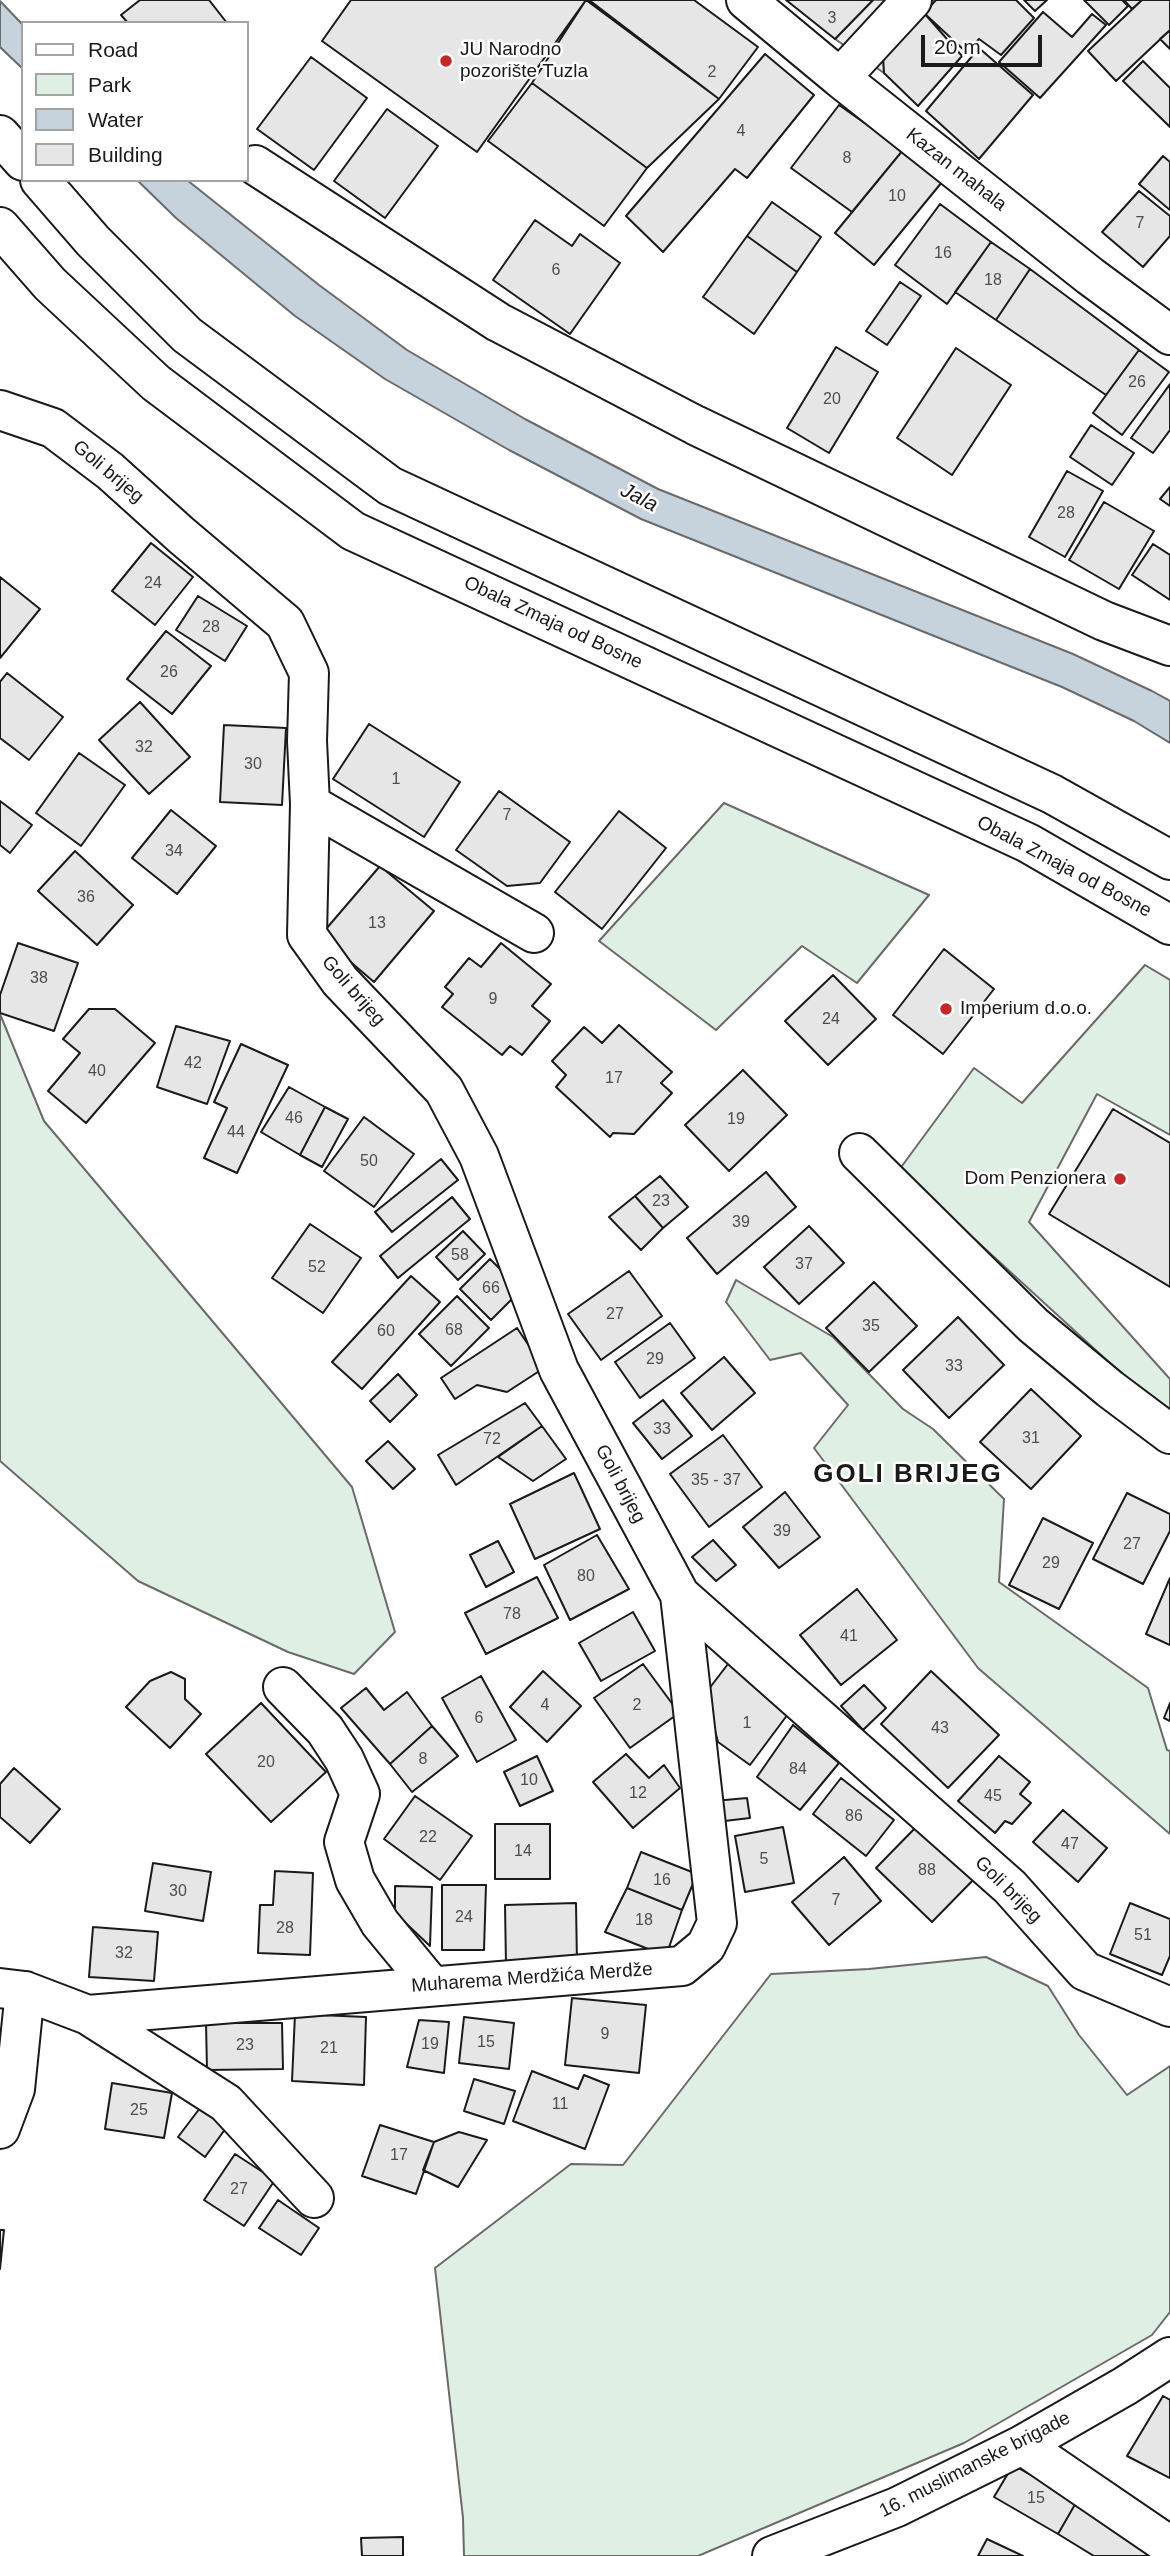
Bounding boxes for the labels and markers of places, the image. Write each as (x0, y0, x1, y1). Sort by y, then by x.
place label: JU Narodno pozorište Tuzla (460, 39, 588, 83)
marker: JU Narodno pozorište Tuzla (438, 53, 454, 69)
place label: Imperium d.o.o. (960, 998, 1092, 1020)
marker: Imperium d.o.o. (938, 1001, 954, 1017)
place label: Dom Penzionera (964, 1168, 1106, 1190)
marker: Dom Penzionera (1112, 1171, 1128, 1187)

